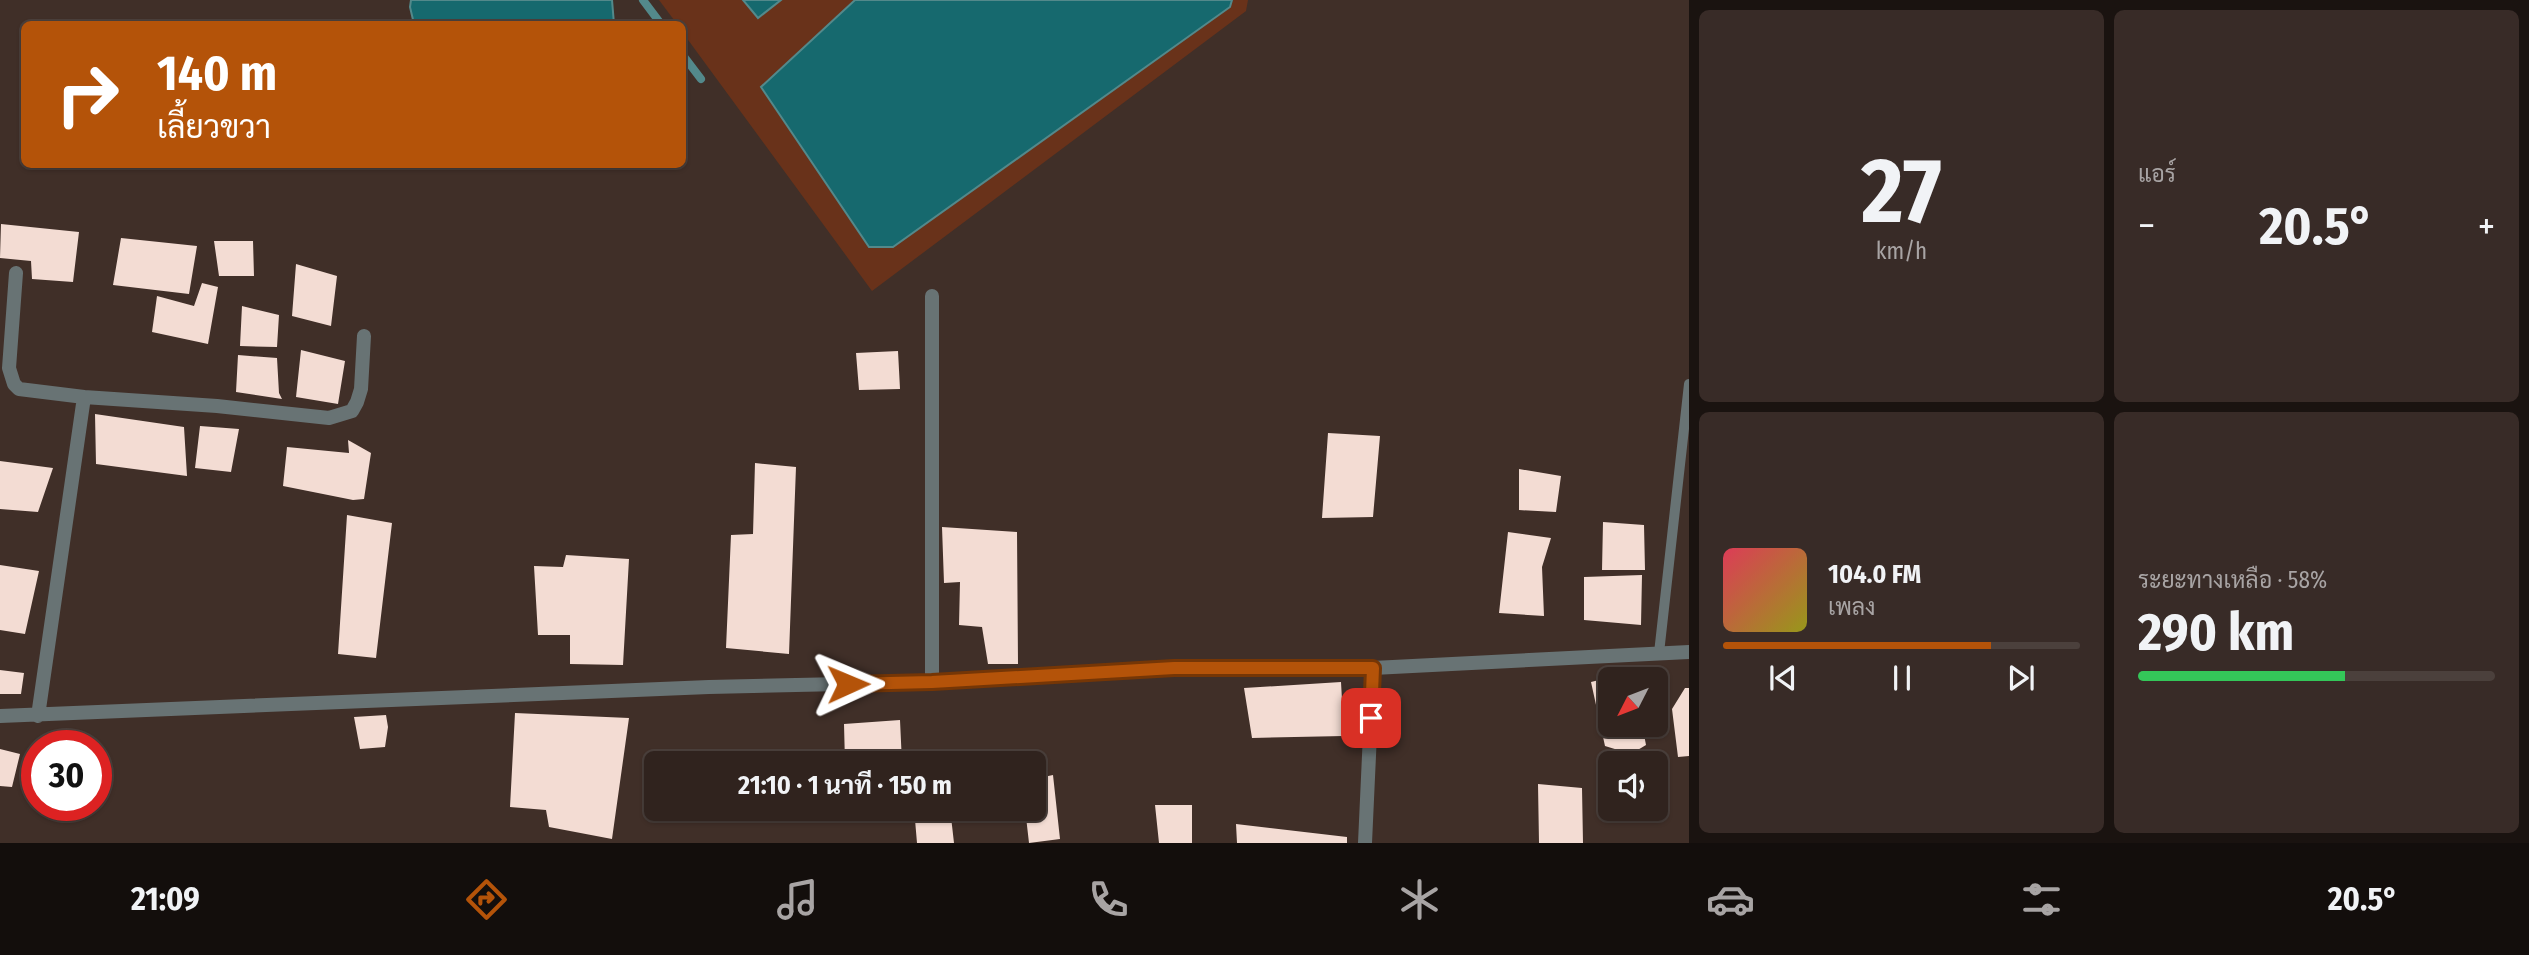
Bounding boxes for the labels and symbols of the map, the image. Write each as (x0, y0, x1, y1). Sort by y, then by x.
position arrow (811, 647, 885, 721)
north arrow (1598, 667, 1668, 737)
pin (1341, 688, 1401, 748)
speed limit sign: 30 (21, 730, 112, 821)

